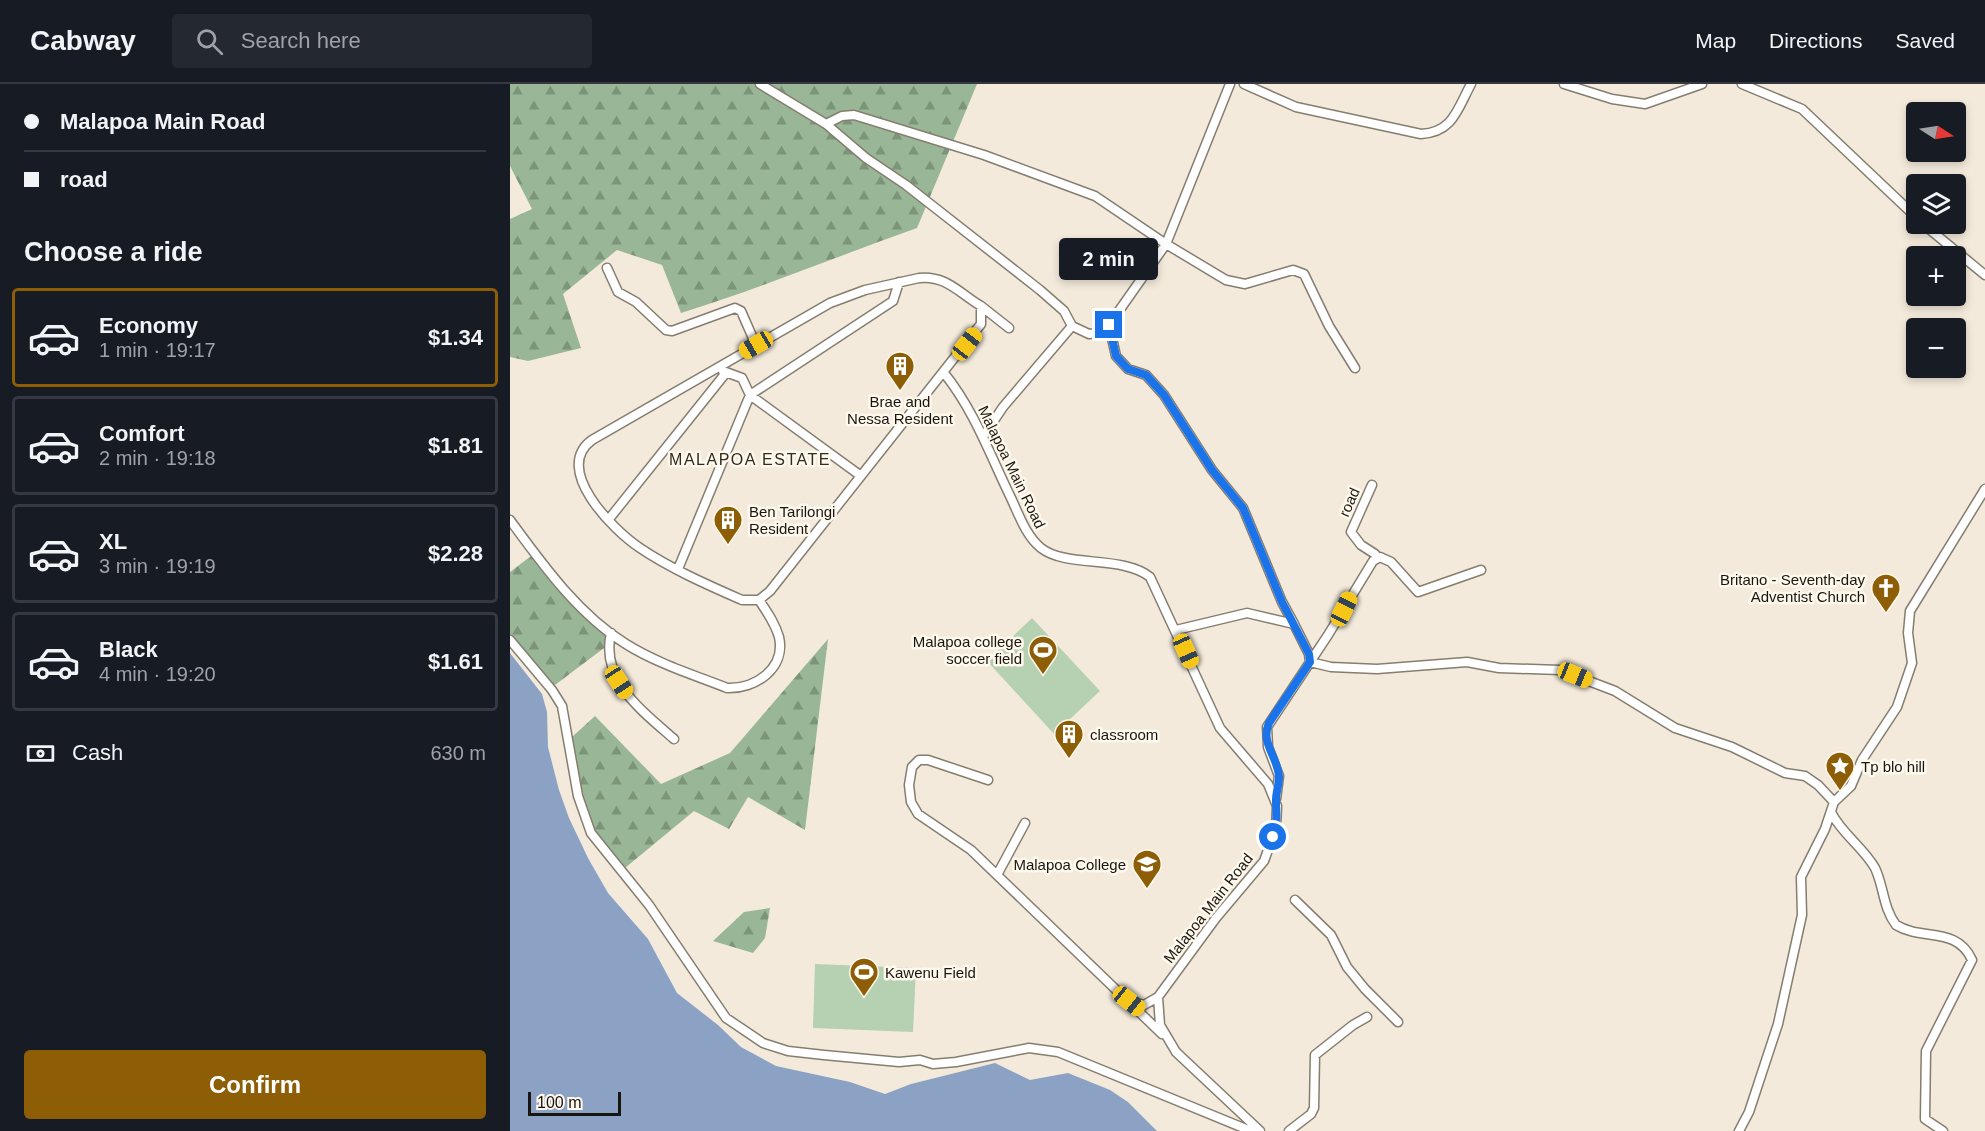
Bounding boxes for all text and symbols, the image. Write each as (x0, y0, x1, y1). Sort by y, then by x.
search box (172, 14, 592, 68)
text: Cabway (30, 25, 136, 56)
icon: search (193, 25, 226, 58)
text: Search here (241, 28, 361, 53)
text: Map (1695, 29, 1736, 52)
text: Directions (1769, 29, 1862, 52)
text: Saved (1895, 29, 1955, 52)
north arrow (1906, 102, 1966, 162)
map controls (1906, 102, 1966, 378)
text: Malapoa Main Road (60, 109, 265, 134)
text: road (60, 167, 108, 192)
button: layers (1906, 174, 1966, 234)
text: Choose a ride (24, 237, 203, 267)
callout: 2 min (1060, 238, 1158, 280)
button: + (1906, 246, 1966, 306)
text: 2 min (1082, 248, 1135, 270)
icon: car (27, 311, 81, 365)
route end (1095, 311, 1122, 338)
text: Economy (99, 313, 198, 338)
button: − (1906, 318, 1966, 378)
car (949, 324, 985, 364)
text: $1.34 (428, 325, 483, 350)
car (736, 328, 776, 362)
text: 1 min · 19:17 (99, 339, 216, 361)
building icon: Brae and Nessa Resident (884, 350, 916, 392)
place label: Brae and Nessa Resident (847, 393, 954, 427)
street label: Malapoa Main Road (975, 403, 1049, 531)
icon: car (27, 419, 81, 473)
text: Comfort (99, 421, 185, 446)
text: $1.81 (428, 433, 483, 458)
text: 2 min · 19:18 (99, 447, 216, 469)
district label: MALAPOA ESTATE (669, 451, 831, 468)
street label: road (1335, 485, 1363, 519)
place label: Ben Tarilongi Resident (749, 503, 835, 537)
building icon: Ben Tarilongi Resident (712, 504, 744, 546)
icon: car (27, 527, 81, 581)
text: XL (99, 529, 127, 554)
text: $2.28 (428, 541, 483, 566)
text: 3 min · 19:19 (99, 555, 216, 577)
place label: Britano - Seventh-day Adventist Church (1720, 571, 1866, 605)
church icon: Britano - Seventh-day Adventist Church (1870, 572, 1902, 614)
car (1328, 589, 1360, 629)
car (1170, 631, 1202, 671)
place label: Malapoa college soccer field (913, 633, 1022, 667)
sports icon: Malapoa college soccer field (1027, 634, 1059, 676)
icon: car (27, 635, 81, 689)
text: Black (99, 637, 158, 662)
text: $1.61 (428, 649, 483, 674)
car (1555, 660, 1595, 690)
car (602, 662, 636, 702)
text: 4 min · 19:20 (99, 663, 216, 685)
building icon: classroom (1053, 718, 1085, 760)
place label: classroom (1090, 726, 1158, 743)
icon: cash (24, 737, 57, 770)
text: Cash (72, 740, 123, 765)
text: 630 m (430, 742, 486, 764)
place icon: Tp blo hill (1824, 750, 1856, 792)
place label: Tp blo hill (1861, 758, 1925, 775)
route start (1259, 823, 1286, 850)
school or university icon: Malapoa College (1131, 848, 1163, 890)
street label: Malapoa Main Road (1160, 850, 1256, 966)
place label: Malapoa College (1013, 856, 1126, 873)
sports icon: Kawenu Field (848, 956, 880, 998)
place label: Kawenu Field (885, 964, 976, 981)
car (1109, 983, 1149, 1019)
button: Confirm (24, 1050, 486, 1119)
scale bar (528, 1089, 621, 1116)
text: 100 m (537, 1094, 581, 1111)

